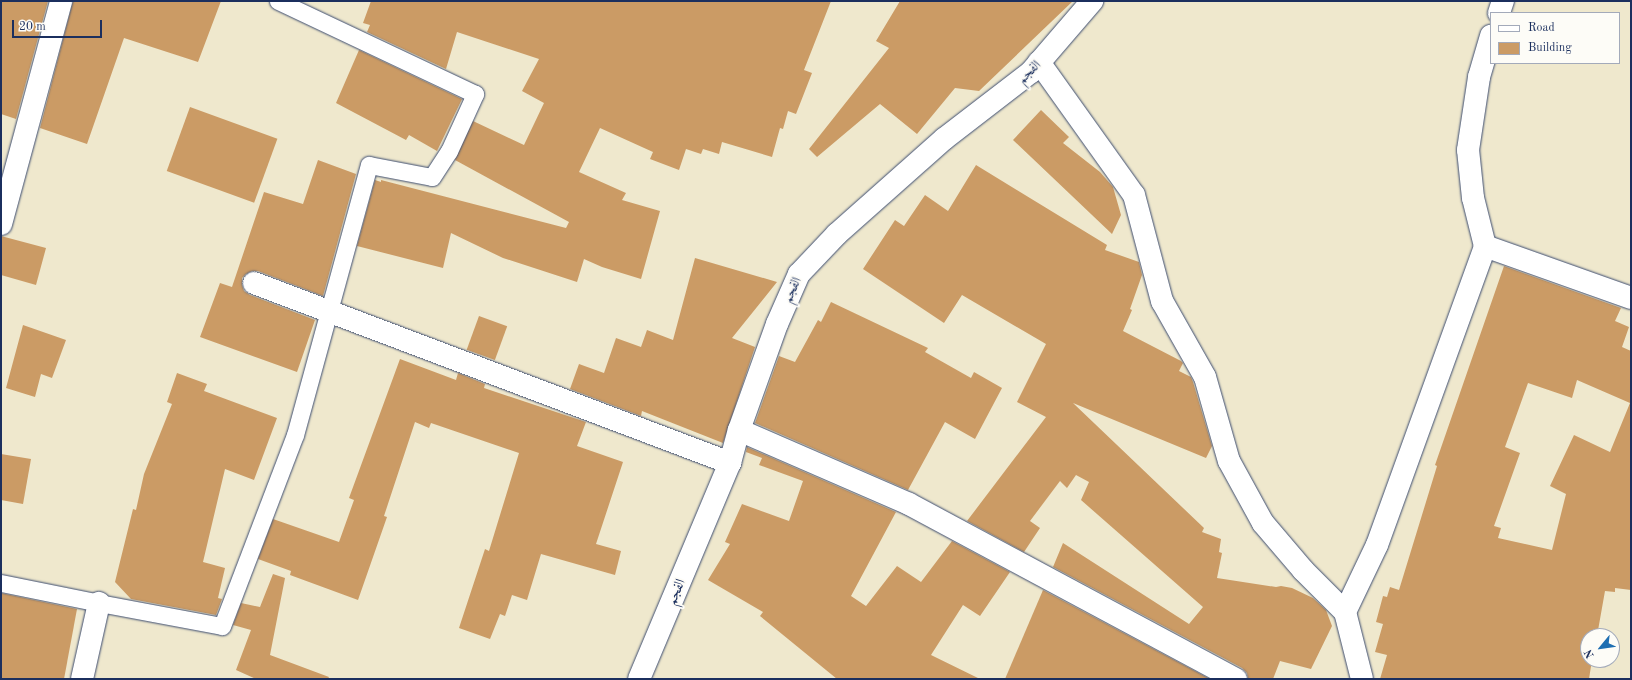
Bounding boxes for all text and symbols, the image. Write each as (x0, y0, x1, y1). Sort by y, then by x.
scale bar (14, 12, 104, 38)
legend (1490, 12, 1620, 64)
text: 20 m (19, 21, 46, 33)
text: Road (1528, 22, 1555, 34)
text: Building (1528, 42, 1572, 54)
street label: الفجم (1014, 57, 1044, 87)
street label: الفجم (779, 274, 805, 306)
street label: الفجم (663, 576, 689, 608)
north arrow (1580, 628, 1620, 668)
text: N (1583, 647, 1597, 660)

